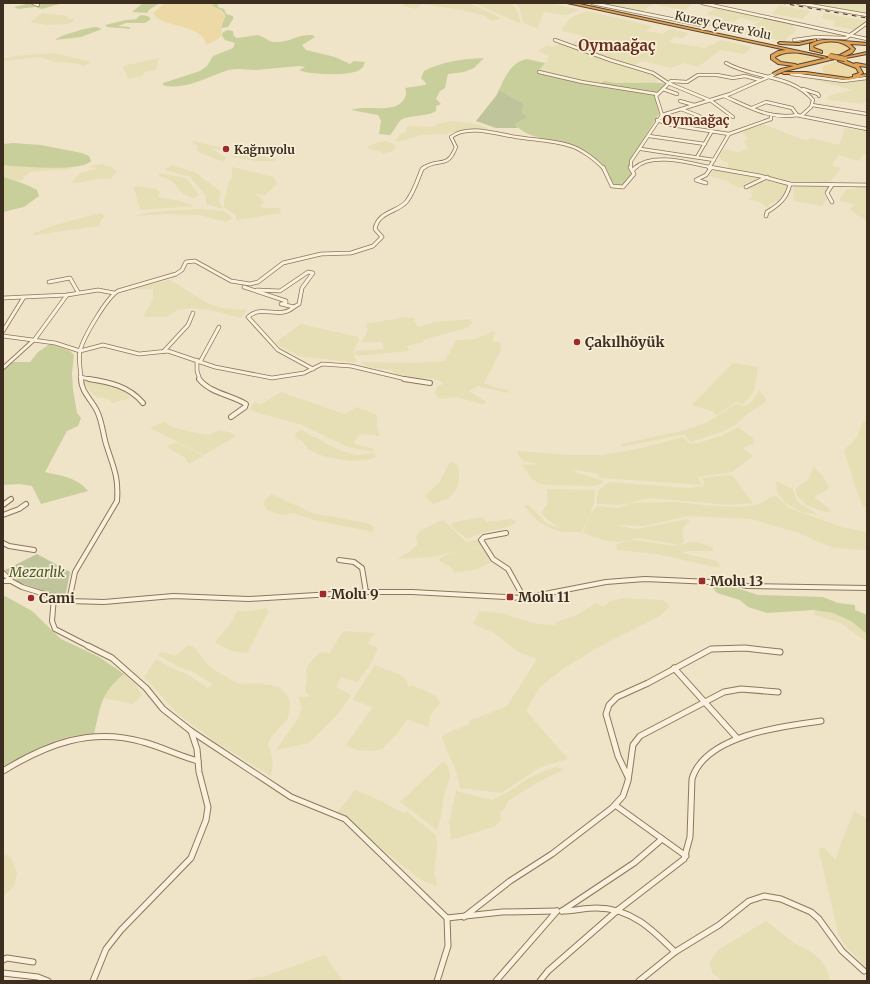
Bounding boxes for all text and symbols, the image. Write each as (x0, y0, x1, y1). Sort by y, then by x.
street label: Kuzey Çevre Yolu (673, 7, 773, 43)
district label: Oymaağaç (578, 36, 656, 55)
district label: Oymaağaç (662, 112, 730, 129)
place label: Kağnıyolu (234, 142, 295, 157)
marker: Kağnıyolu (221, 144, 231, 154)
place label: Çakılhöyük (585, 333, 665, 351)
marker: Çakılhöyük (572, 337, 582, 347)
park label: Mezarlık (8, 563, 65, 581)
place label: Molu 13 (710, 572, 763, 590)
marker: Molu 13 (697, 576, 707, 586)
place label: Molu 9 (331, 585, 379, 603)
place label: Molu 11 (518, 588, 570, 606)
place label: Cami (39, 589, 75, 607)
marker: Molu 9 (318, 589, 328, 599)
marker: Molu 11 (505, 592, 515, 602)
marker: Cami (26, 593, 36, 603)

